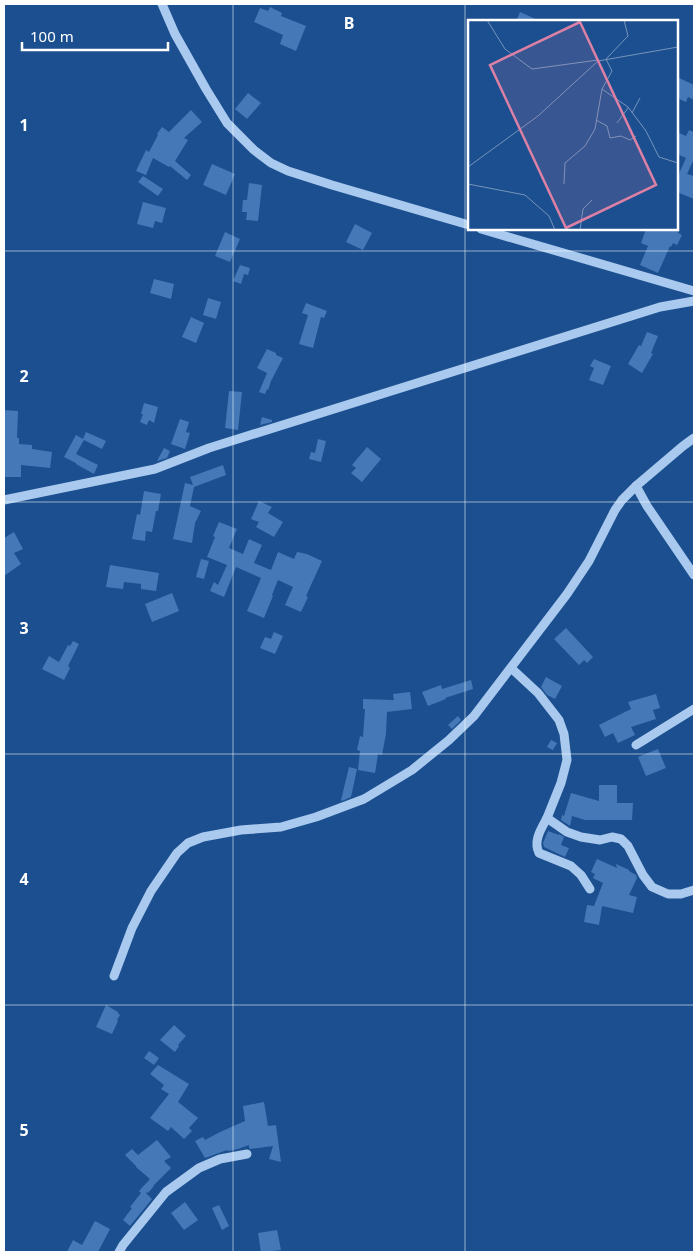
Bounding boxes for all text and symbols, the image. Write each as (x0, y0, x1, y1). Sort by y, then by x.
text: B (344, 12, 354, 34)
scale bar (22, 20, 169, 52)
inset map (468, 20, 678, 230)
text: 100 m (30, 26, 74, 46)
text: 1 (19, 114, 29, 136)
text: 2 (19, 365, 29, 387)
text: 3 (19, 617, 29, 639)
text: 4 (19, 868, 29, 890)
text: 5 (19, 1119, 29, 1141)

